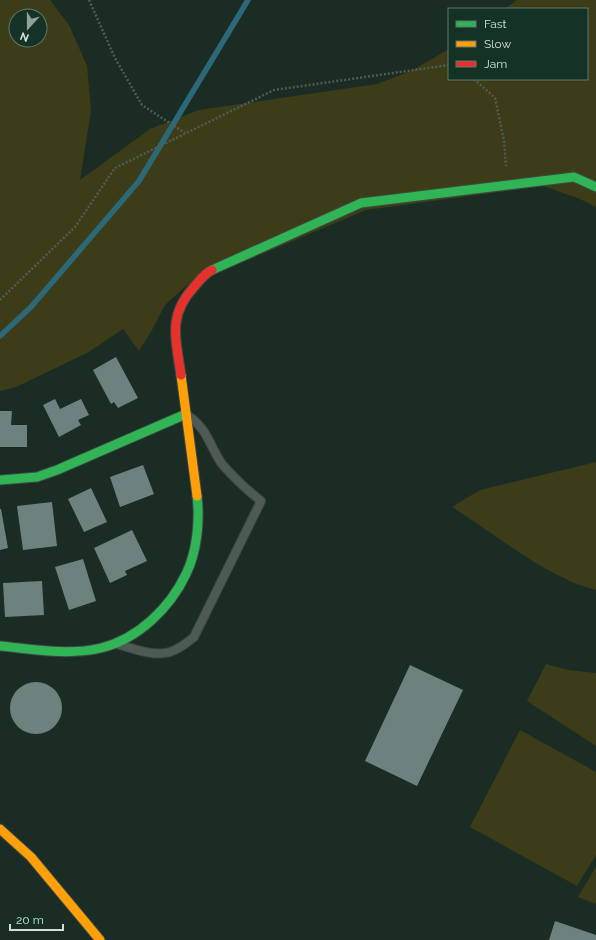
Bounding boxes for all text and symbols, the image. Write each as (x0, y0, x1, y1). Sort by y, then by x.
north arrow (8, 8, 48, 48)
legend (448, 8, 588, 80)
text: Fast (484, 17, 507, 31)
text: N (18, 29, 31, 44)
text: Slow (484, 37, 511, 51)
text: Jam (484, 57, 507, 71)
scale bar (10, 906, 63, 932)
text: 20 m (16, 913, 44, 927)

